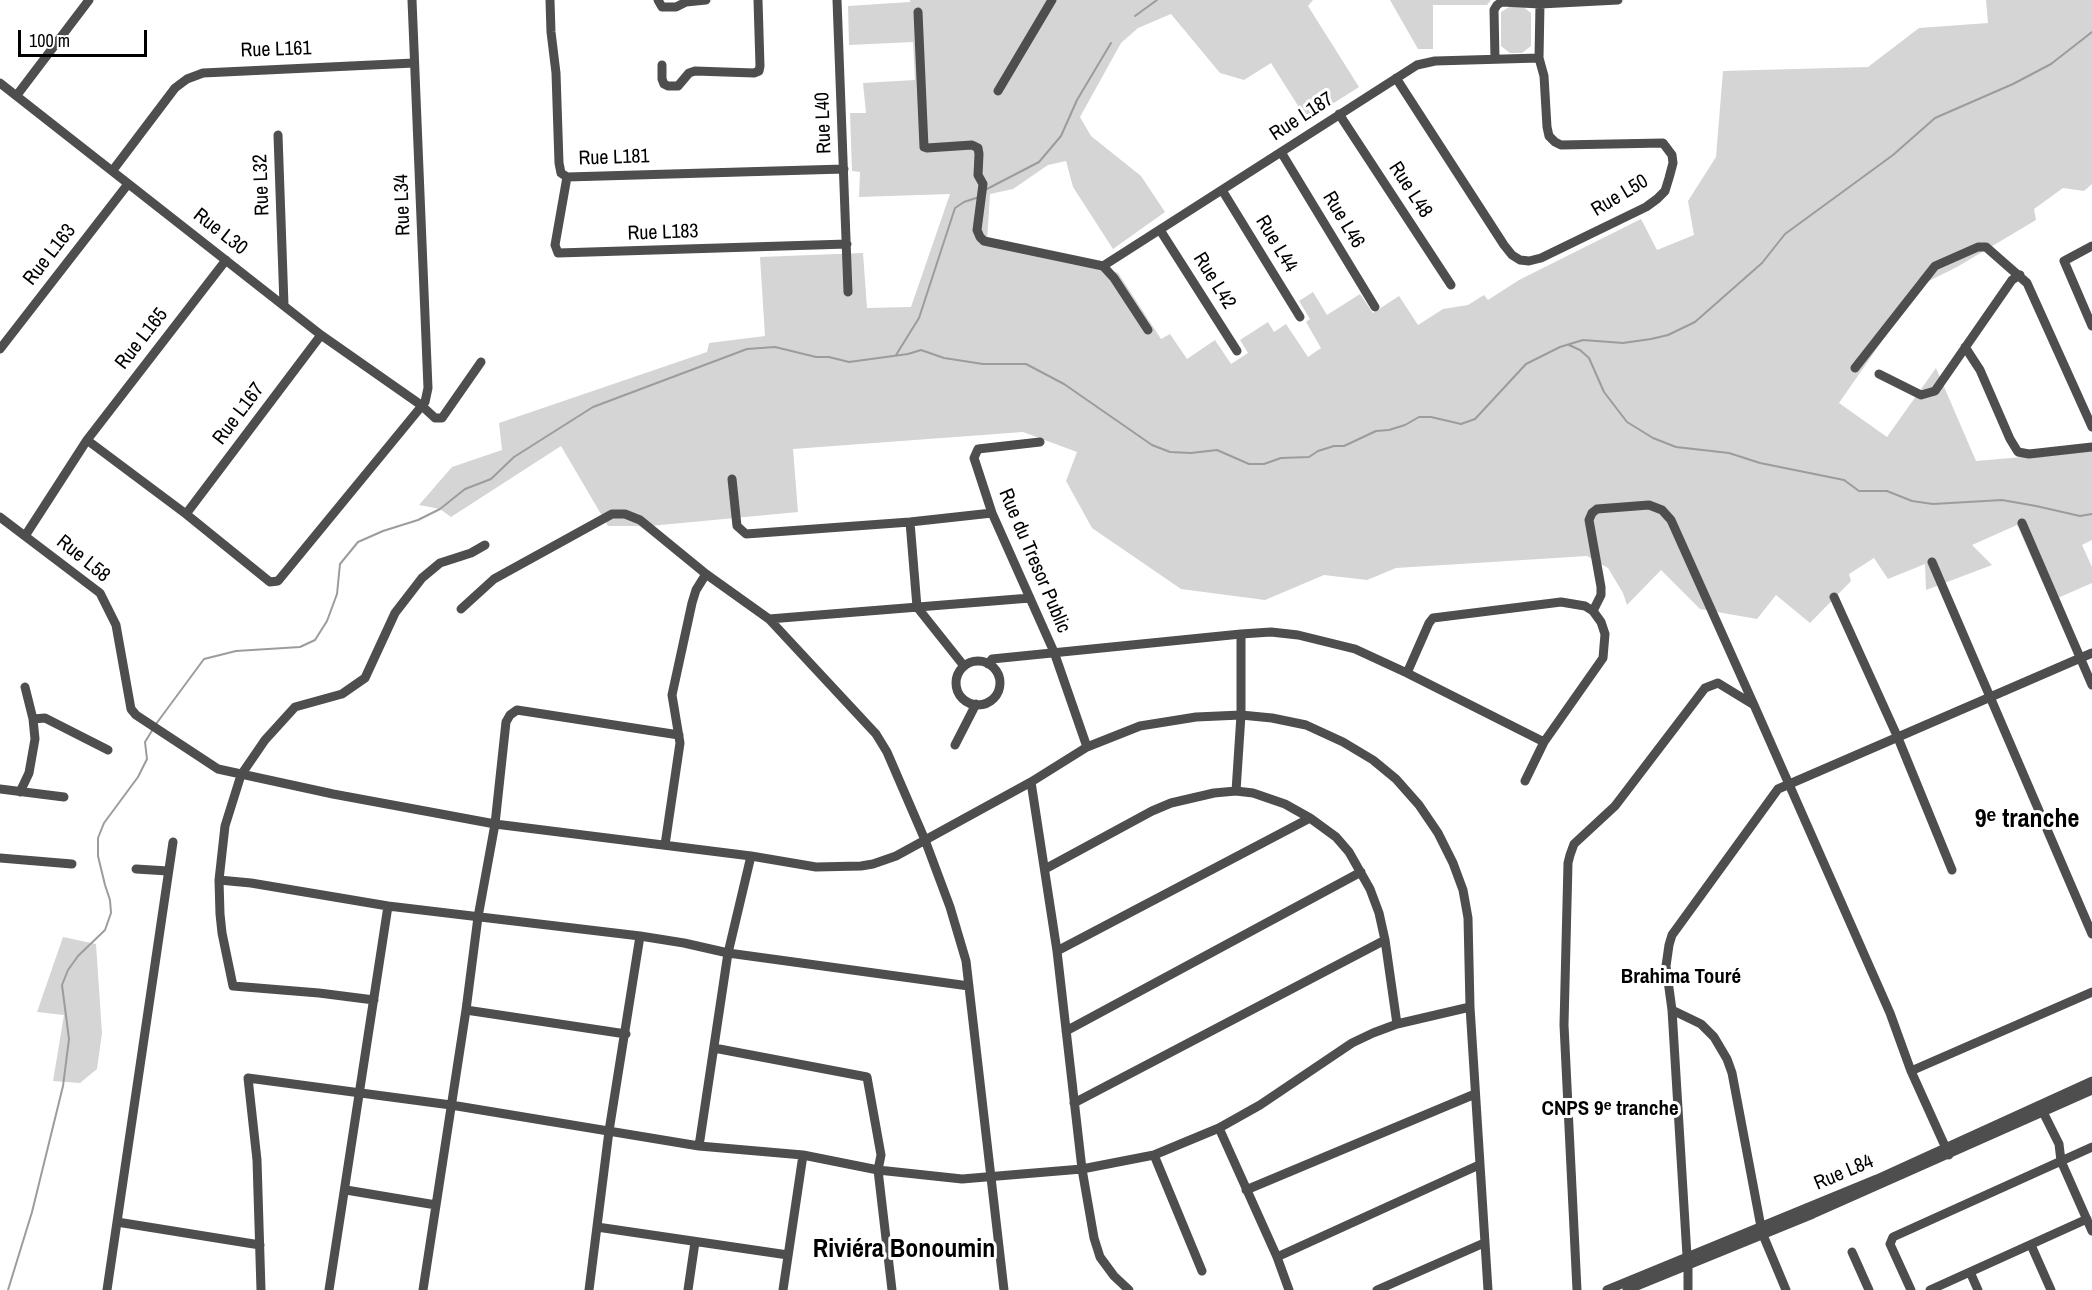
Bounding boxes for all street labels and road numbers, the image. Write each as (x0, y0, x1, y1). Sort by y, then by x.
street label: Rue L161 (240, 37, 312, 63)
street label: Rue L187 (1266, 88, 1338, 146)
street label: Rue L40 (811, 92, 837, 154)
street label: Rue L181 (578, 145, 650, 171)
street label: Rue L32 (249, 154, 275, 216)
street label: Rue L48 (1383, 157, 1437, 223)
street label: Rue L50 (1587, 170, 1653, 222)
street label: Rue L34 (390, 174, 416, 236)
street label: Rue L46 (1317, 187, 1369, 253)
street label: Rue L30 (188, 203, 252, 261)
street label: Rue L44 (1250, 211, 1302, 277)
street label: Rue L163 (19, 220, 81, 290)
street label: Rue L183 (627, 220, 699, 246)
street label: Rue L42 (1187, 248, 1241, 314)
street label: Rue L165 (111, 304, 173, 374)
street label: Rue L167 (208, 378, 270, 450)
street label: Rue du Tresor Public (993, 485, 1075, 637)
street label: Rue L58 (51, 530, 115, 588)
street label: Rue L84 (1811, 1150, 1877, 1196)

